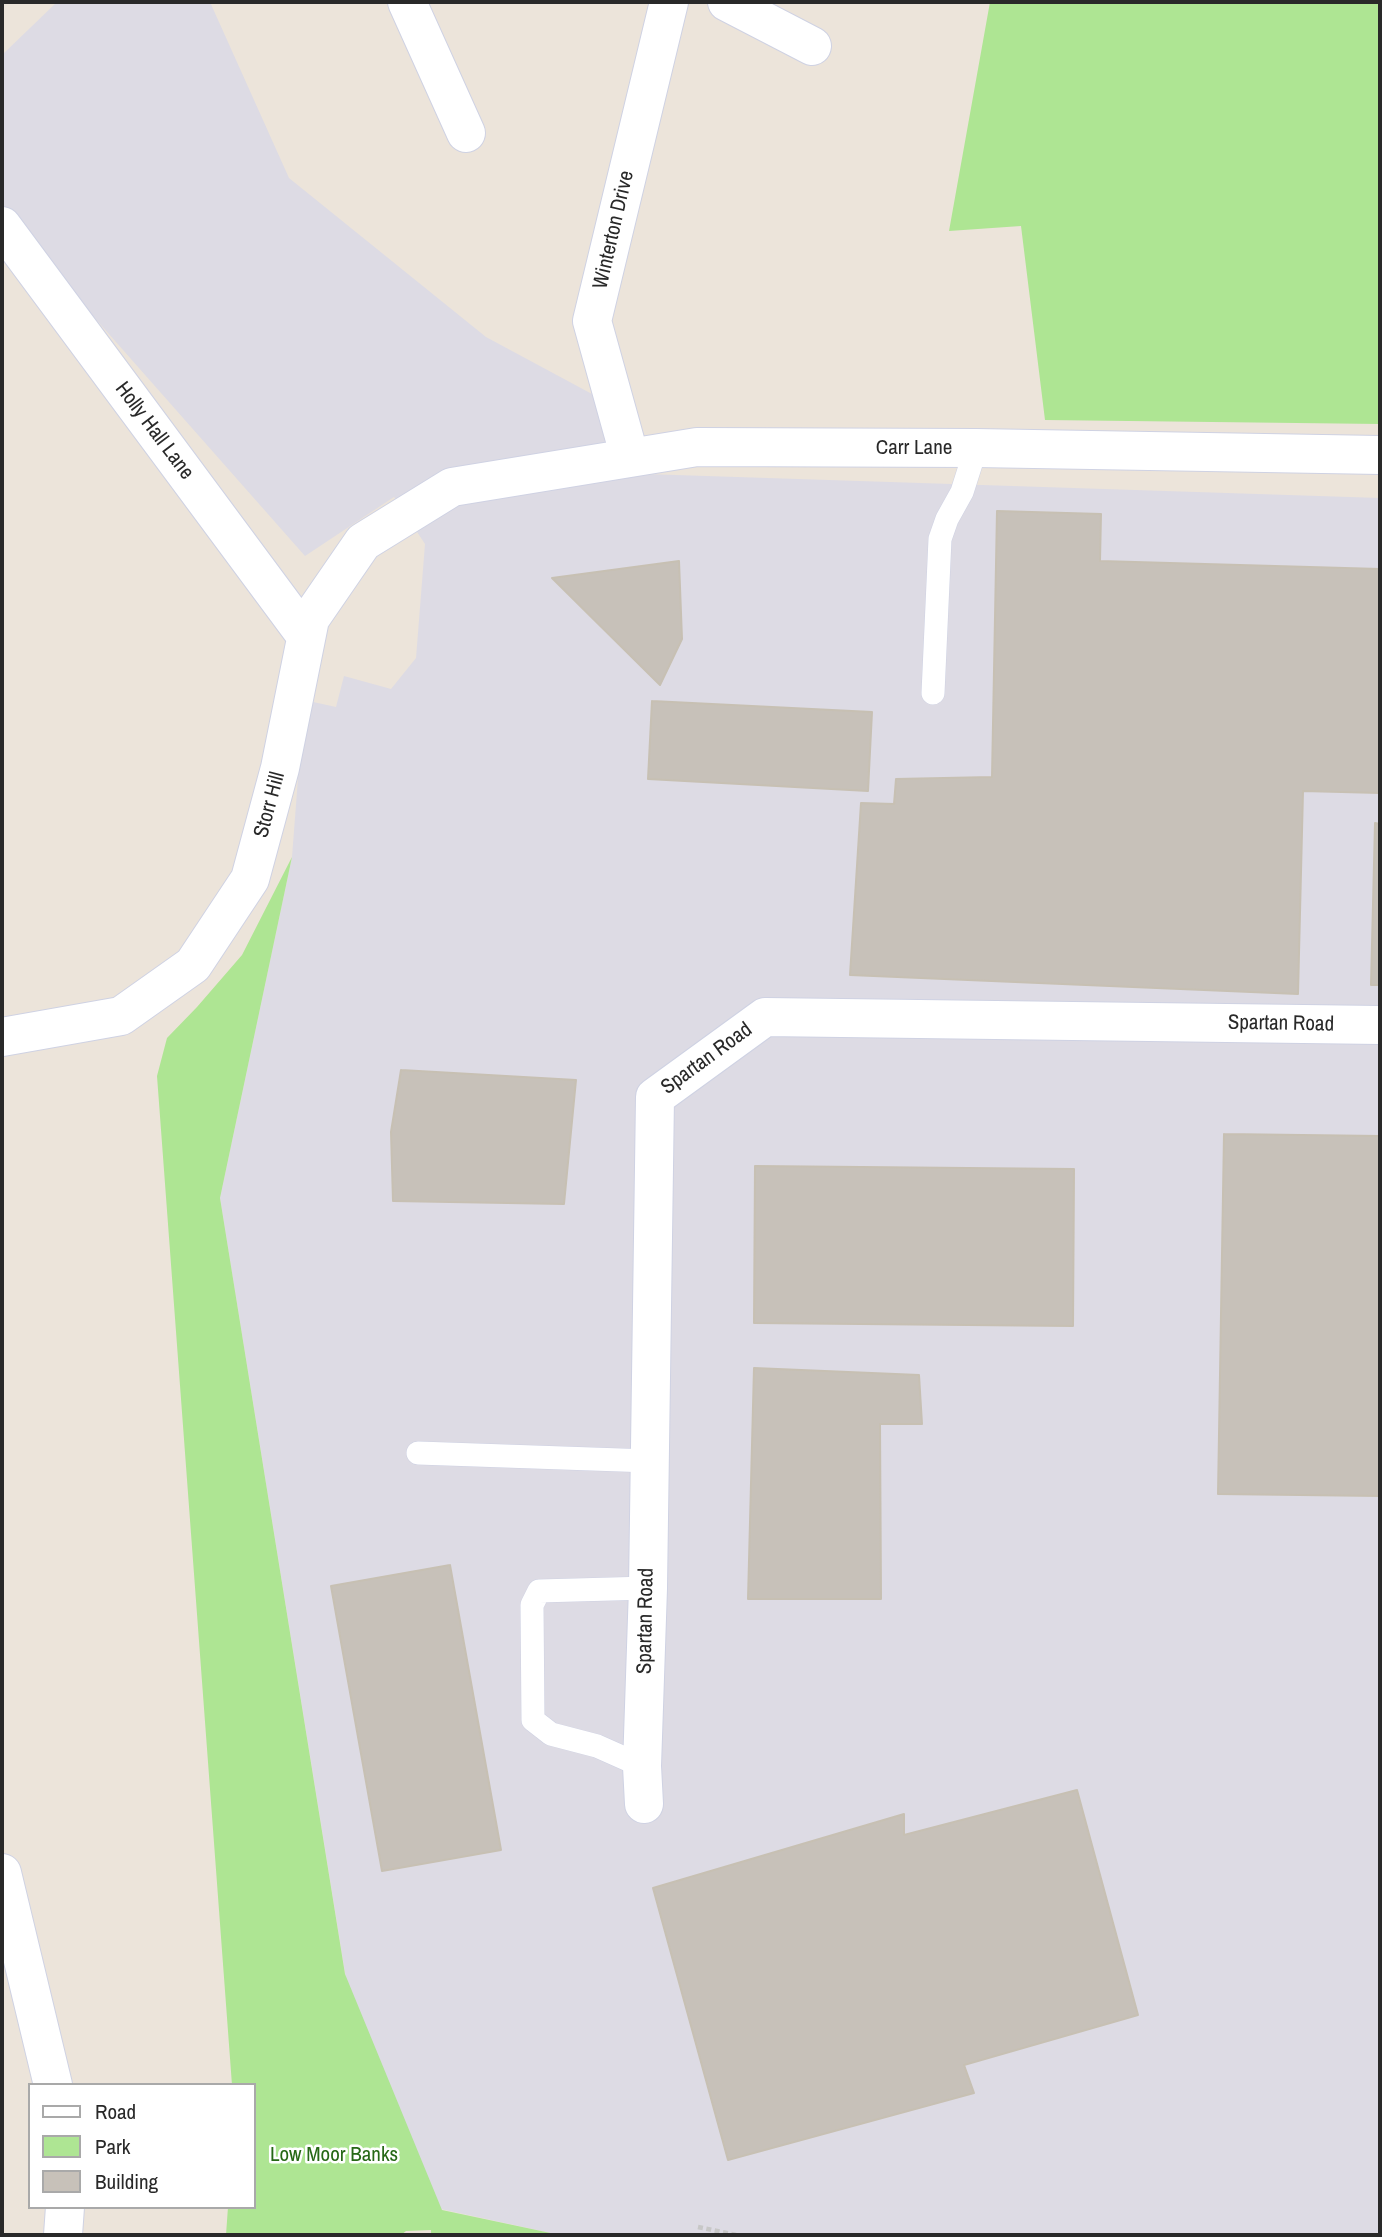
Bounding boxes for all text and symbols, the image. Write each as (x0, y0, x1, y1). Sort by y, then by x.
street label: Winterton Drive (588, 168, 640, 292)
street label: Holly Hall Lane (109, 377, 199, 485)
street label: Carr Lane (876, 435, 952, 461)
street label: Storr Hill (249, 769, 291, 841)
street label: Spartan Road (1228, 1010, 1334, 1038)
street label: Spartan Road (657, 1018, 757, 1100)
street label: Spartan Road (632, 1568, 660, 1674)
legend (28, 2083, 256, 2209)
text: Road (95, 2097, 136, 2126)
text: Park (95, 2132, 130, 2161)
park label: Low Moor Banks (270, 2142, 398, 2168)
text: Building (95, 2167, 158, 2196)

